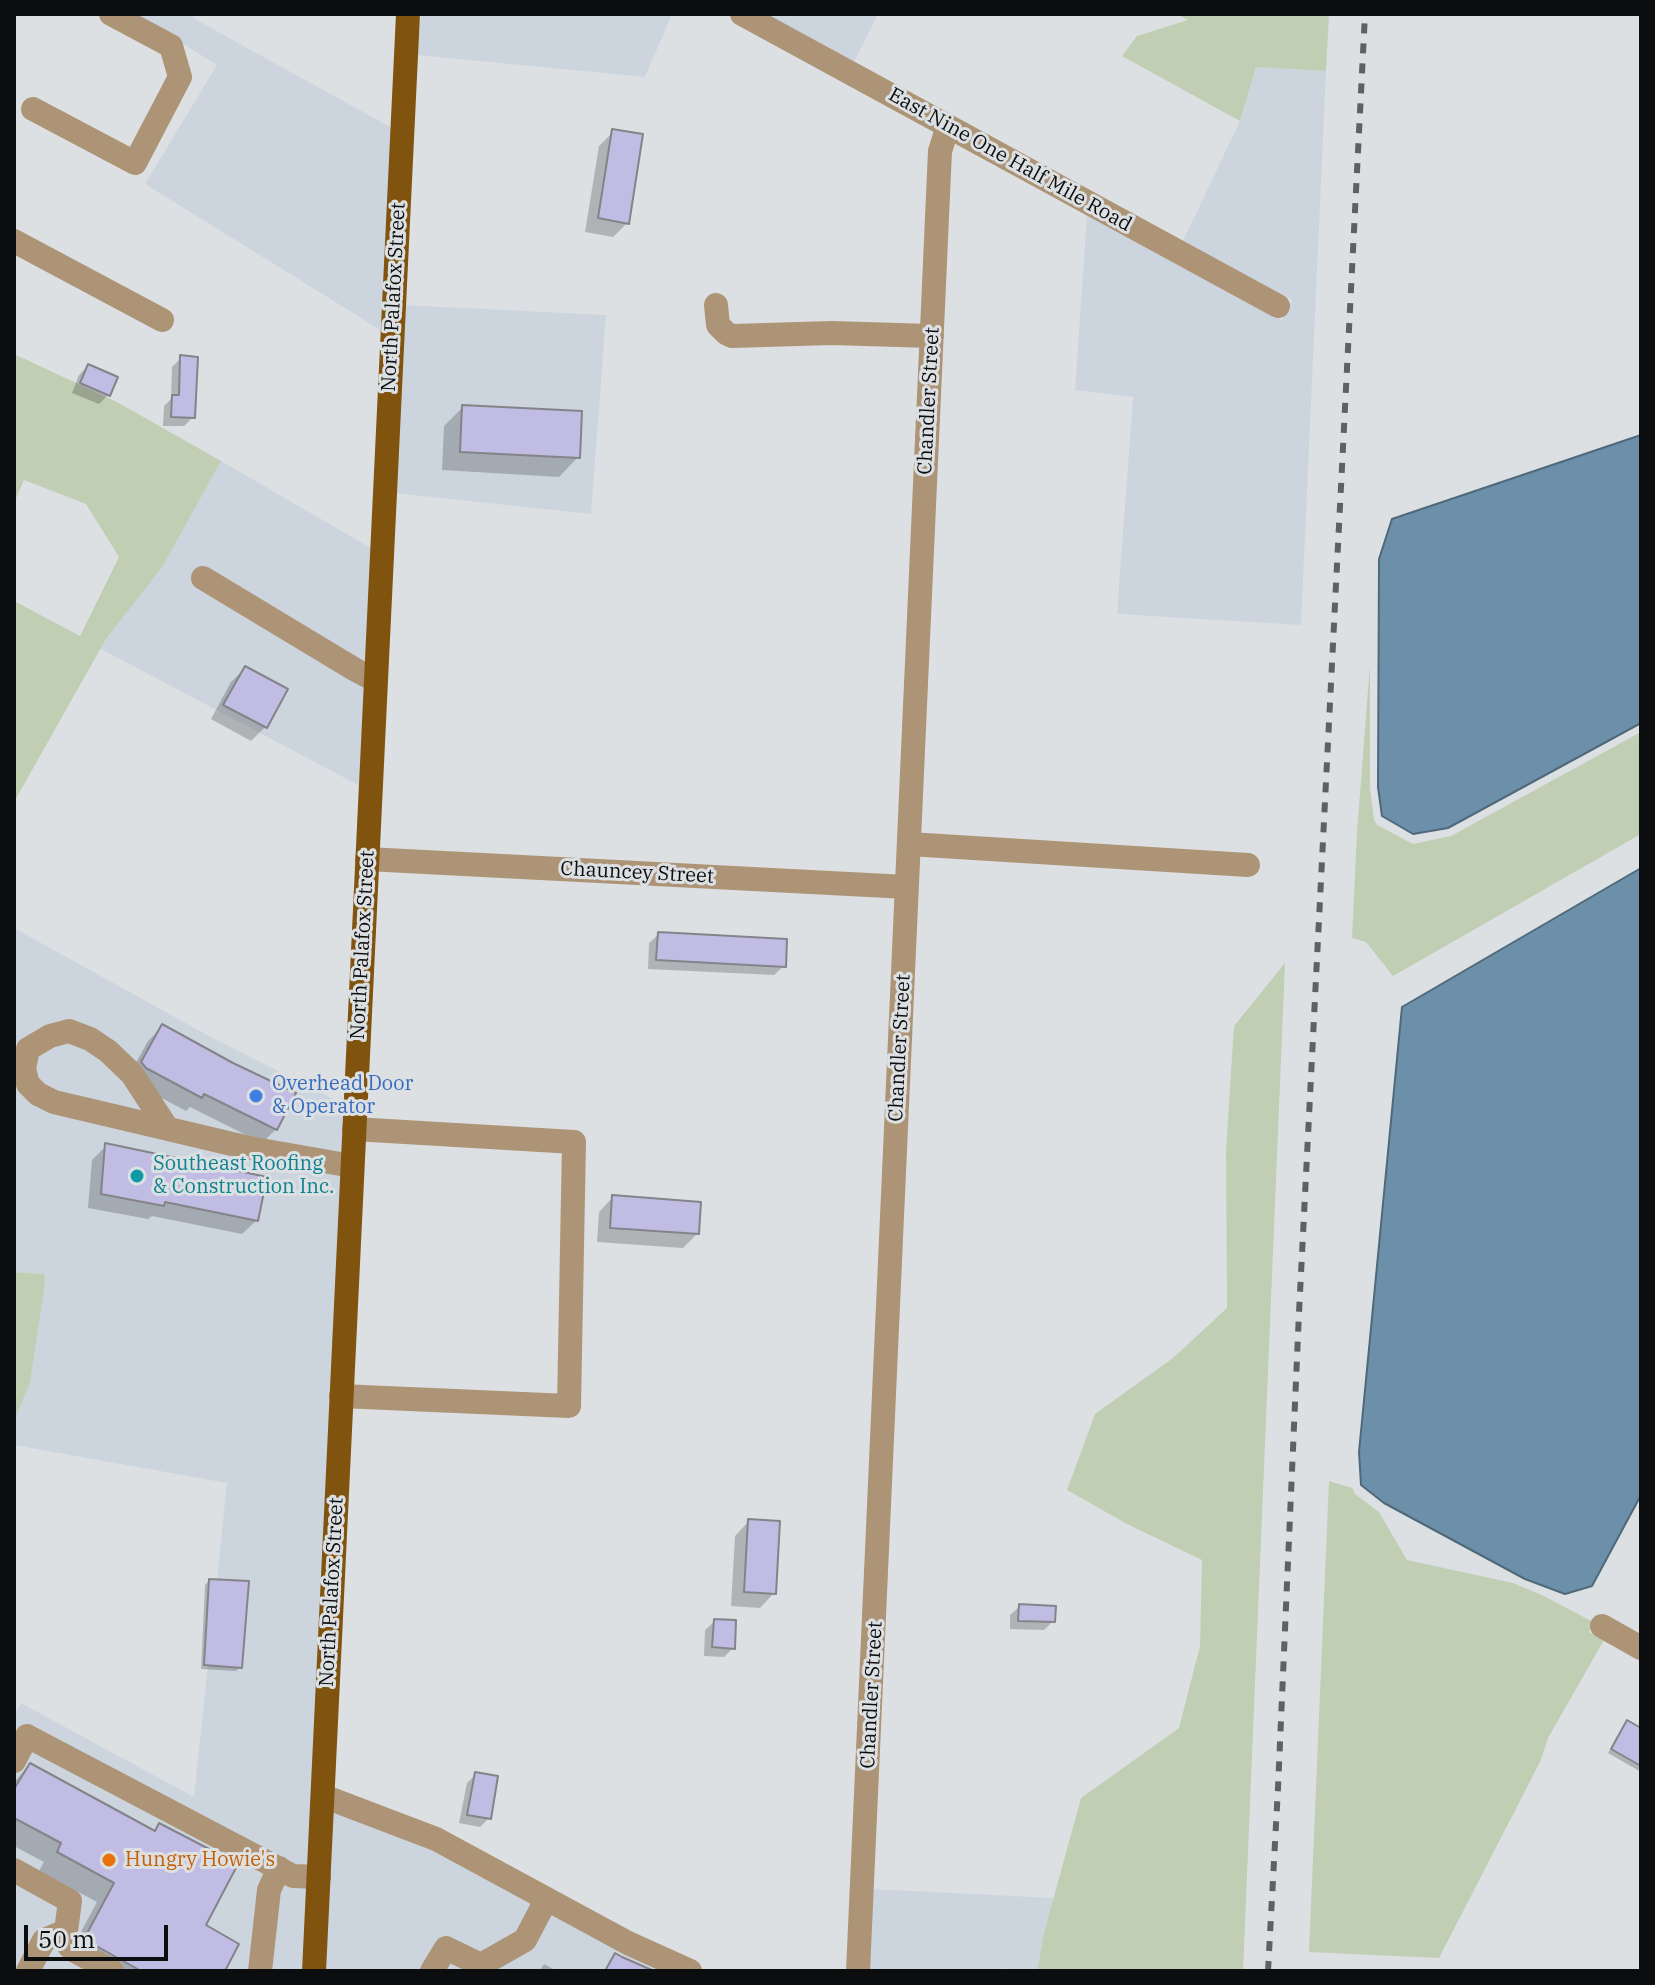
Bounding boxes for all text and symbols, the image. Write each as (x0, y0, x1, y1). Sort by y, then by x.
street label: East Nine One Half Mile Road (884, 83, 1136, 237)
street label: North Palafox Street (377, 202, 411, 392)
street label: Chandler Street (913, 327, 945, 475)
street label: North Palafox Street (346, 850, 380, 1040)
street label: Chauncey Street (560, 857, 714, 889)
street label: Chandler Street (884, 974, 916, 1122)
place label: Overhead Door & Operator (272, 1072, 413, 1119)
marker: Overhead Door & Operator (247, 1087, 265, 1105)
place label: Southeast Roofing & Construction Inc. (153, 1152, 334, 1199)
marker: Southeast Roofing & Construction Inc. (128, 1167, 146, 1185)
street label: North Palafox Street (315, 1497, 349, 1687)
street label: Chandler Street (856, 1621, 888, 1769)
place label: Hungry Howie's (125, 1848, 275, 1872)
marker: Hungry Howie's (100, 1851, 118, 1869)
scale bar (28, 1909, 172, 1959)
text: 50 m (38, 1923, 95, 1955)

